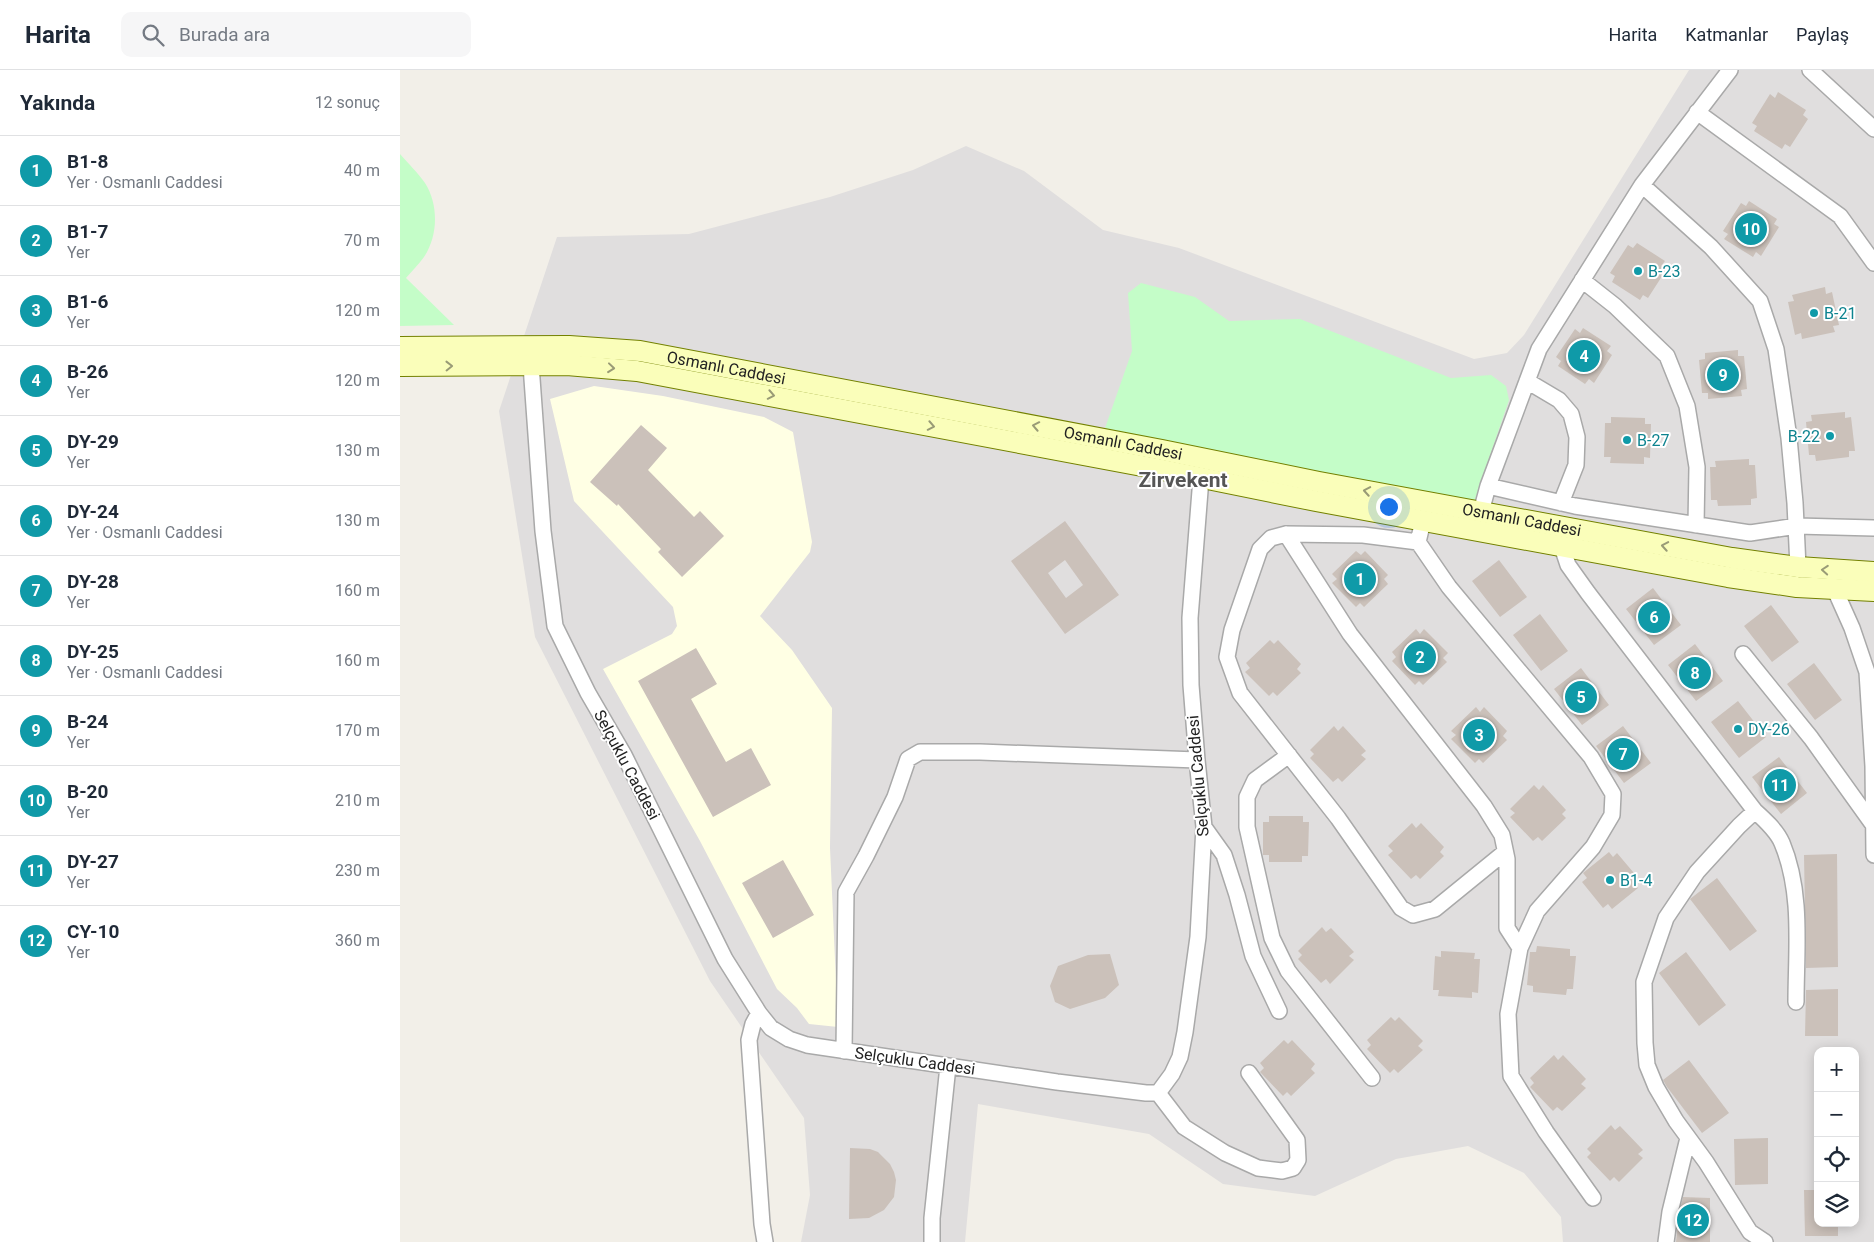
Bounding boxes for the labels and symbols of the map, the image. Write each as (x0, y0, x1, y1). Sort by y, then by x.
pin: 10 (1735, 210, 1767, 248)
place label: B-23 (1648, 262, 1680, 281)
marker: B-23 (1632, 265, 1644, 277)
place label: B-21 (1824, 304, 1856, 323)
marker: B-21 (1808, 307, 1820, 319)
pin: 4 (1568, 337, 1600, 375)
street label: Osmanlı Caddesi (665, 347, 787, 388)
pin: 9 (1707, 356, 1739, 394)
one-way arrow (445, 361, 453, 371)
one-way arrow (607, 362, 615, 373)
one-way arrow (767, 389, 776, 400)
one-way arrow (926, 420, 935, 431)
one-way arrow (1032, 422, 1040, 432)
street label: Osmanlı Caddesi (1062, 422, 1184, 463)
place label: B-22 (1788, 427, 1820, 446)
marker: B-22 (1824, 430, 1836, 442)
place label: B-27 (1637, 431, 1669, 450)
marker: B-27 (1621, 434, 1633, 446)
district label: Zirvekent (1138, 468, 1228, 492)
one-way arrow (1363, 486, 1372, 497)
your location (1376, 494, 1402, 520)
street label: Osmanlı Caddesi (1461, 499, 1583, 540)
one-way arrow (1660, 541, 1669, 551)
pin: 1 (1344, 560, 1376, 598)
one-way arrow (1821, 564, 1829, 575)
pin: 6 (1638, 598, 1670, 636)
pin: 2 (1404, 638, 1436, 676)
pin: 8 (1679, 654, 1711, 692)
pin: 5 (1565, 678, 1597, 716)
street label: Selçuklu Caddesi (590, 707, 664, 823)
street label: Selçuklu Caddesi (1183, 715, 1213, 837)
pin: 3 (1463, 716, 1495, 754)
place label: DY-26 (1748, 720, 1790, 739)
marker: DY-26 (1732, 723, 1744, 735)
pin: 7 (1607, 735, 1639, 773)
pin: 11 (1764, 766, 1796, 804)
place label: B1-4 (1620, 871, 1652, 890)
marker: B1-4 (1604, 874, 1616, 886)
street label: Selçuklu Caddesi (853, 1043, 977, 1079)
pin: 12 (1677, 1201, 1709, 1239)

